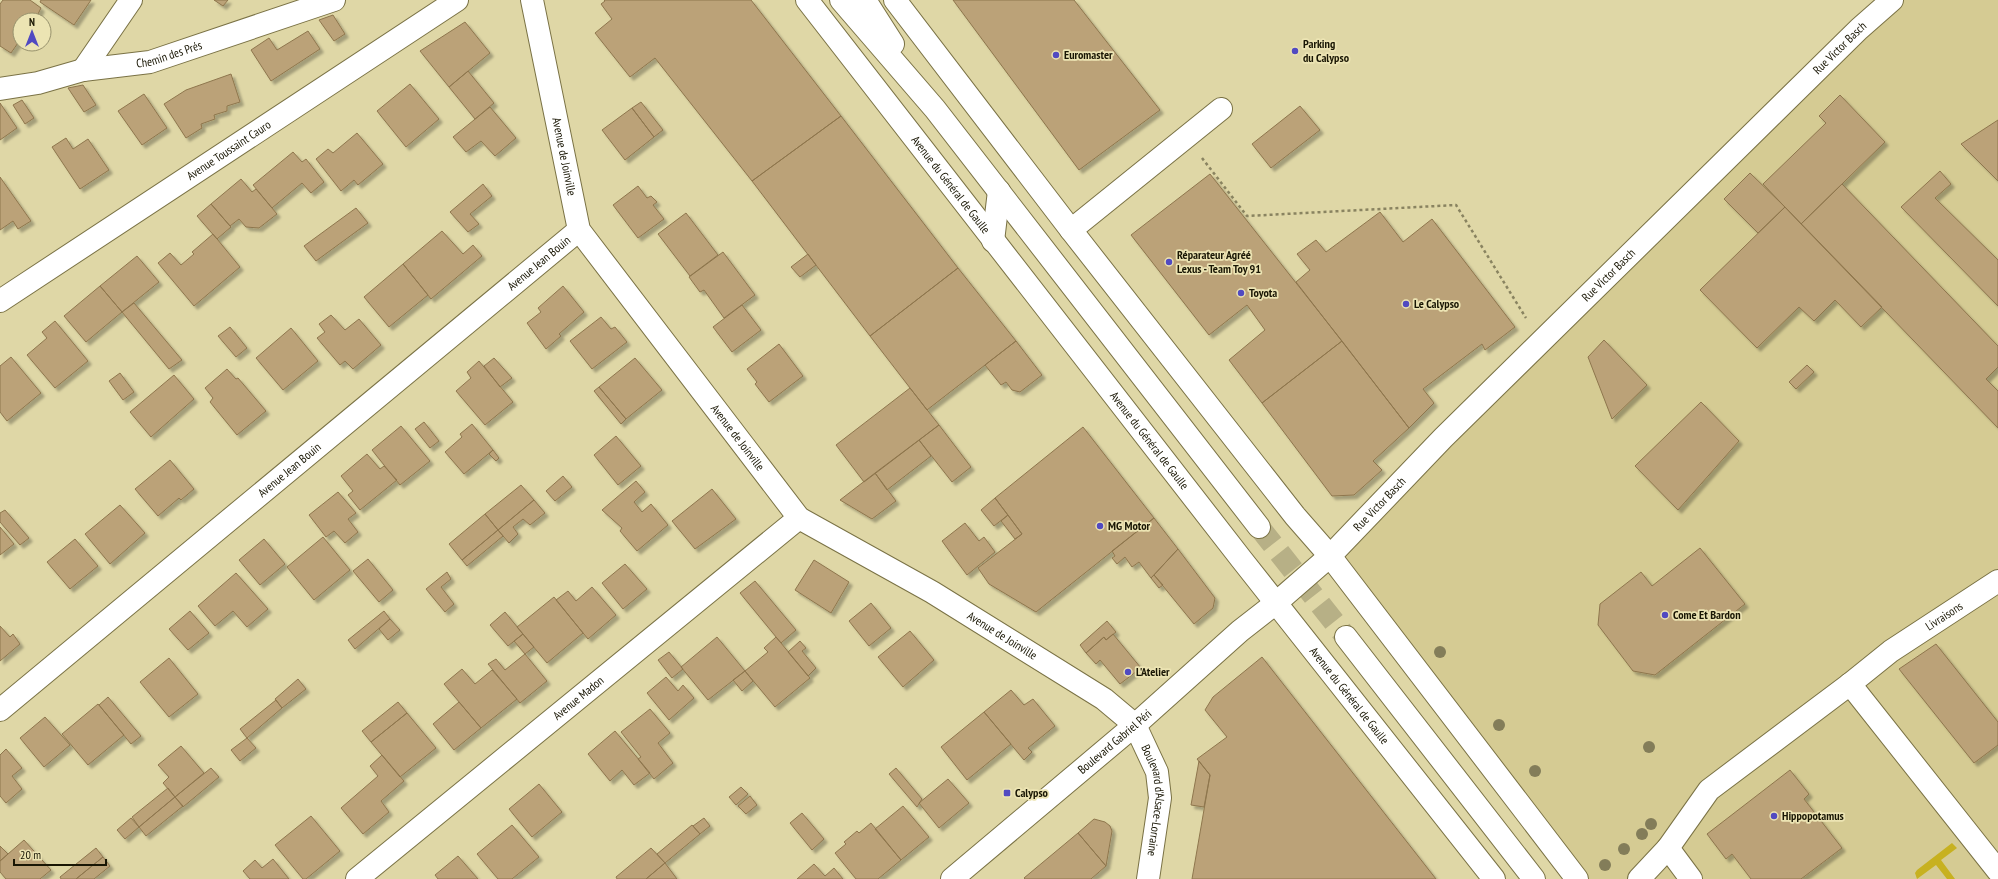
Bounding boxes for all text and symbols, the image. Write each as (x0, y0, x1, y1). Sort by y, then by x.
north arrow (12, 12, 52, 52)
text: N (29, 15, 35, 29)
street label: Rue Victor Basch (1809, 18, 1869, 77)
place label: Parking du Calypso (1303, 36, 1350, 65)
street label: Chemin des Prés (135, 37, 204, 71)
marker: Parking du Calypso (1290, 46, 1300, 56)
place label: Euromaster (1064, 47, 1113, 62)
marker: Euromaster (1051, 50, 1061, 60)
street label: Avenue de Joinville (549, 116, 580, 197)
street label: Avenue Toussaint Cauro (184, 117, 273, 183)
street label: Avenue du Général de Gaulle (908, 133, 994, 236)
street label: Avenue Jean Bouin (504, 232, 573, 293)
street label: Rue Victor Basch (1578, 245, 1638, 304)
place label: Réparateur Agréé Lexus - Team Toy 91 (1177, 247, 1261, 276)
marker: Réparateur Agréé Lexus - Team Toy 91 (1164, 257, 1174, 267)
place label: Toyota (1249, 285, 1277, 300)
marker: Toyota (1236, 288, 1246, 298)
place label: Le Calypso (1414, 296, 1460, 311)
marker: Le Calypso (1401, 299, 1411, 309)
street label: Avenue du Général de Gaulle (1107, 388, 1192, 492)
street label: Avenue de Joinville (708, 401, 768, 473)
street label: Avenue Jean Bouin (255, 439, 324, 500)
street label: Rue Victor Basch (1350, 474, 1409, 534)
place label: MG Motor (1108, 518, 1151, 533)
marker: MG Motor (1095, 521, 1105, 531)
street label: Livraisons (1922, 598, 1965, 633)
place label: Come Et Bardon (1673, 607, 1741, 622)
street label: Avenue de Joinville (965, 608, 1040, 663)
marker: Come Et Bardon (1660, 610, 1670, 620)
street label: Avenue du Général de Gaulle (1307, 644, 1393, 747)
place label: L'Atelier (1136, 664, 1170, 679)
marker: L'Atelier (1123, 667, 1133, 677)
street label: Avenue Madon (550, 673, 607, 723)
street label: Boulevard Gabriel Péri (1075, 706, 1155, 777)
street label: Boulevard d'Alsace-Lorraine (1138, 742, 1168, 857)
place label: Calypso (1015, 785, 1049, 800)
marker: Calypso (1002, 788, 1012, 798)
place label: Hippopotamus (1782, 808, 1844, 823)
marker: Hippopotamus (1769, 811, 1779, 821)
scale bar (14, 841, 106, 867)
text: 20 m (20, 847, 41, 862)

